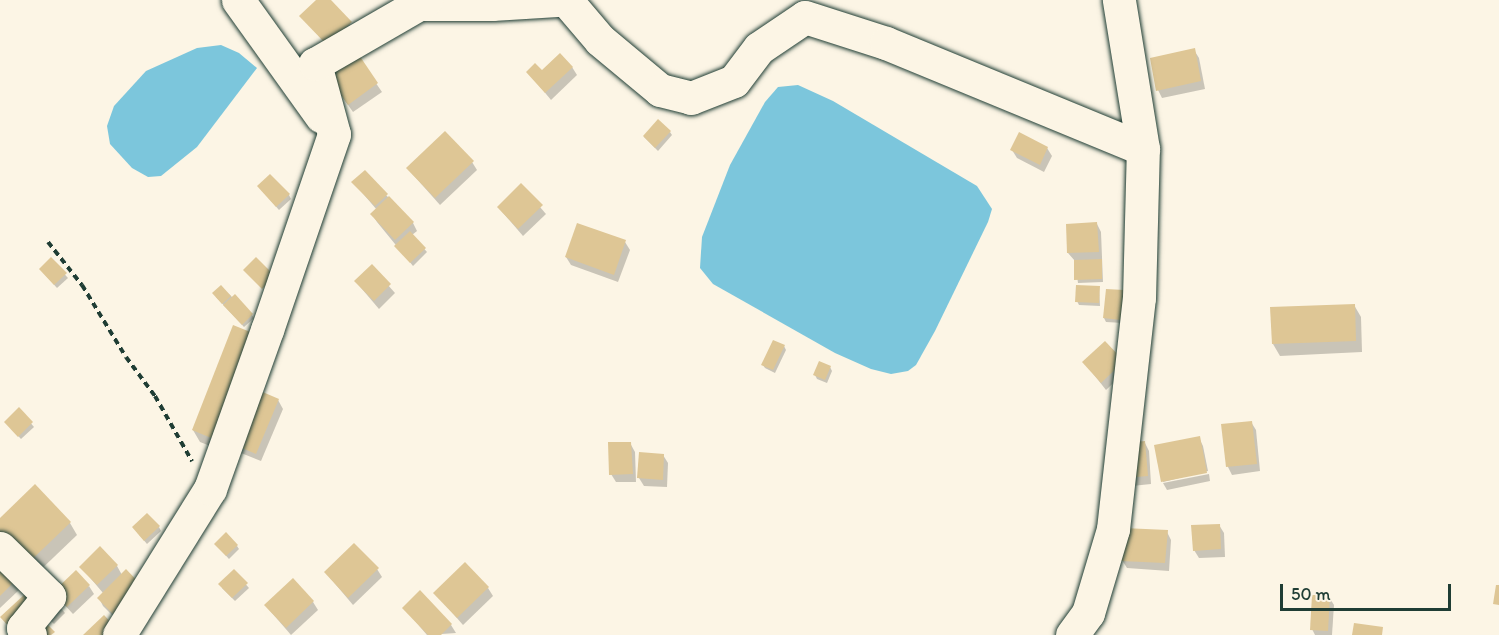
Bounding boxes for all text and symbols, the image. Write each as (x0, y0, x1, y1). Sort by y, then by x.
scale bar (1283, 572, 1454, 610)
text: 50 m (1291, 583, 1331, 605)

